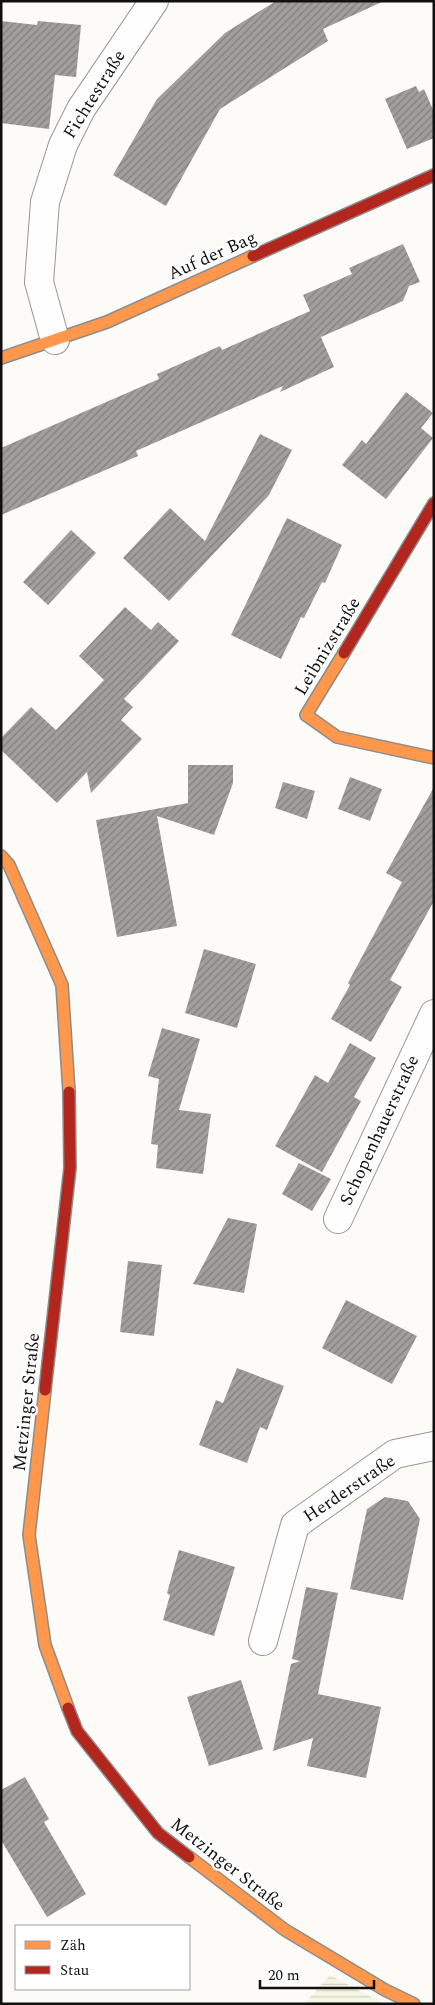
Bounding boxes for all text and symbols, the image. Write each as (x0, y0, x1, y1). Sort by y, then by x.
street label: Fichtestraße (56, 44, 133, 144)
street label: Auf der Bag (163, 224, 261, 287)
street label: Leibnizstraße (287, 592, 367, 701)
street label: Schopenhauerstraße (333, 1051, 426, 1210)
street label: Metzinger Straße (6, 1332, 47, 1473)
street label: Herderstraße (298, 1448, 401, 1529)
street label: Metzinger Straße (165, 1811, 291, 1918)
legend (15, 1925, 190, 1990)
text: Zäh (60, 1934, 86, 1957)
scale bar (260, 1958, 374, 1990)
text: Stau (60, 1959, 89, 1982)
text: 20 m (268, 1964, 300, 1987)

